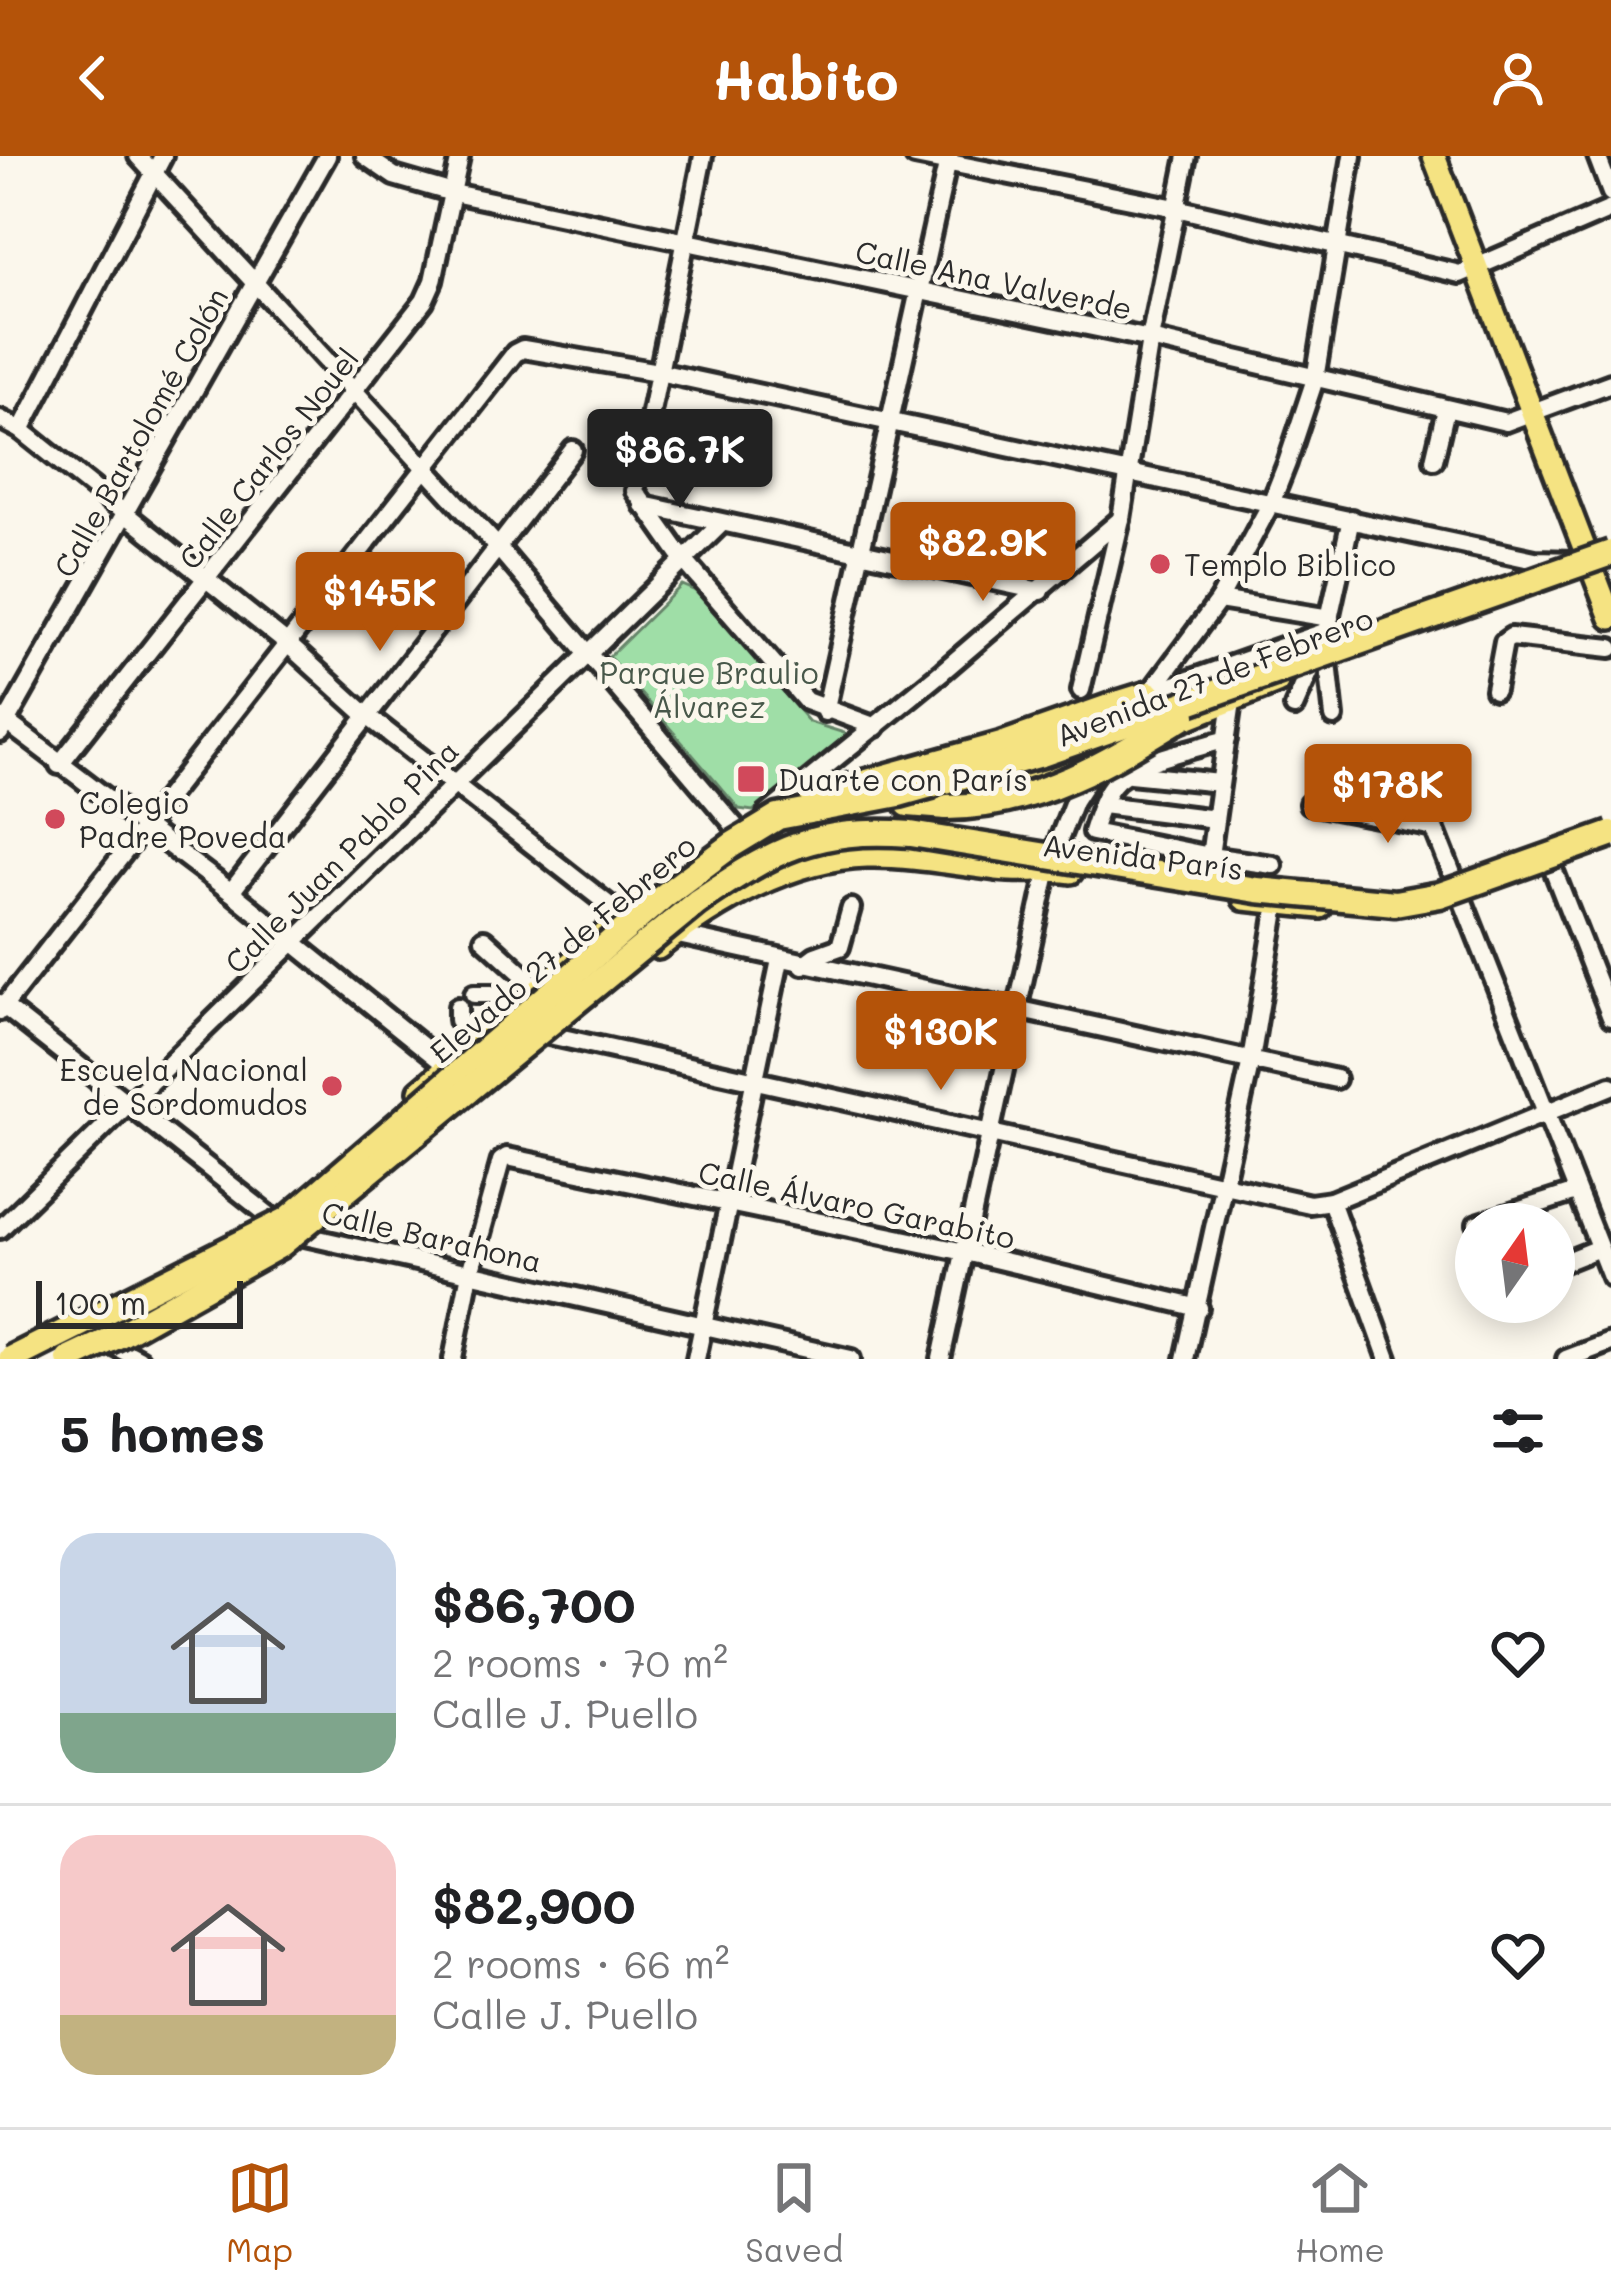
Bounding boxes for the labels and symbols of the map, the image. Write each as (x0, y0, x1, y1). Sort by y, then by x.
street label: Calle Ana Valverde (852, 230, 1136, 328)
street label: Calle Bartolomé Colón (44, 280, 236, 584)
street label: Calle Carlos Nouel (169, 339, 367, 577)
pin: $86.7K (582, 409, 778, 511)
pin: $82.9K (885, 502, 1081, 604)
place label: Templo Biblico (1184, 544, 1396, 584)
marker: Templo Biblico (1147, 551, 1173, 577)
pin: $145K (296, 552, 464, 654)
street label: Avenida 27 de Febrero (1050, 597, 1378, 755)
park label: Parque Braulio Álvarez (599, 652, 819, 726)
street label: Calle Juan Pablo Pina (215, 730, 467, 982)
pin: $178K (1304, 744, 1472, 846)
place label: Duarte con París (778, 759, 1028, 799)
marker: Duarte con París (735, 763, 767, 795)
place label: Colegio Padre Poveda (79, 782, 287, 856)
marker: Colegio Padre Poveda (42, 806, 68, 832)
street label: Avenida París (1041, 824, 1245, 888)
street label: Elevado 27 de Febrero (421, 825, 703, 1071)
pin: $130K (857, 991, 1025, 1093)
place label: Escuela Nacional de Sordomudos (60, 1049, 308, 1123)
marker: Escuela Nacional de Sordomudos (319, 1073, 345, 1099)
street label: Calle Álvaro Garabito (695, 1151, 1019, 1257)
street label: Calle Barahona (318, 1191, 546, 1281)
north arrow (1455, 1203, 1575, 1323)
scale bar (36, 1275, 243, 1328)

